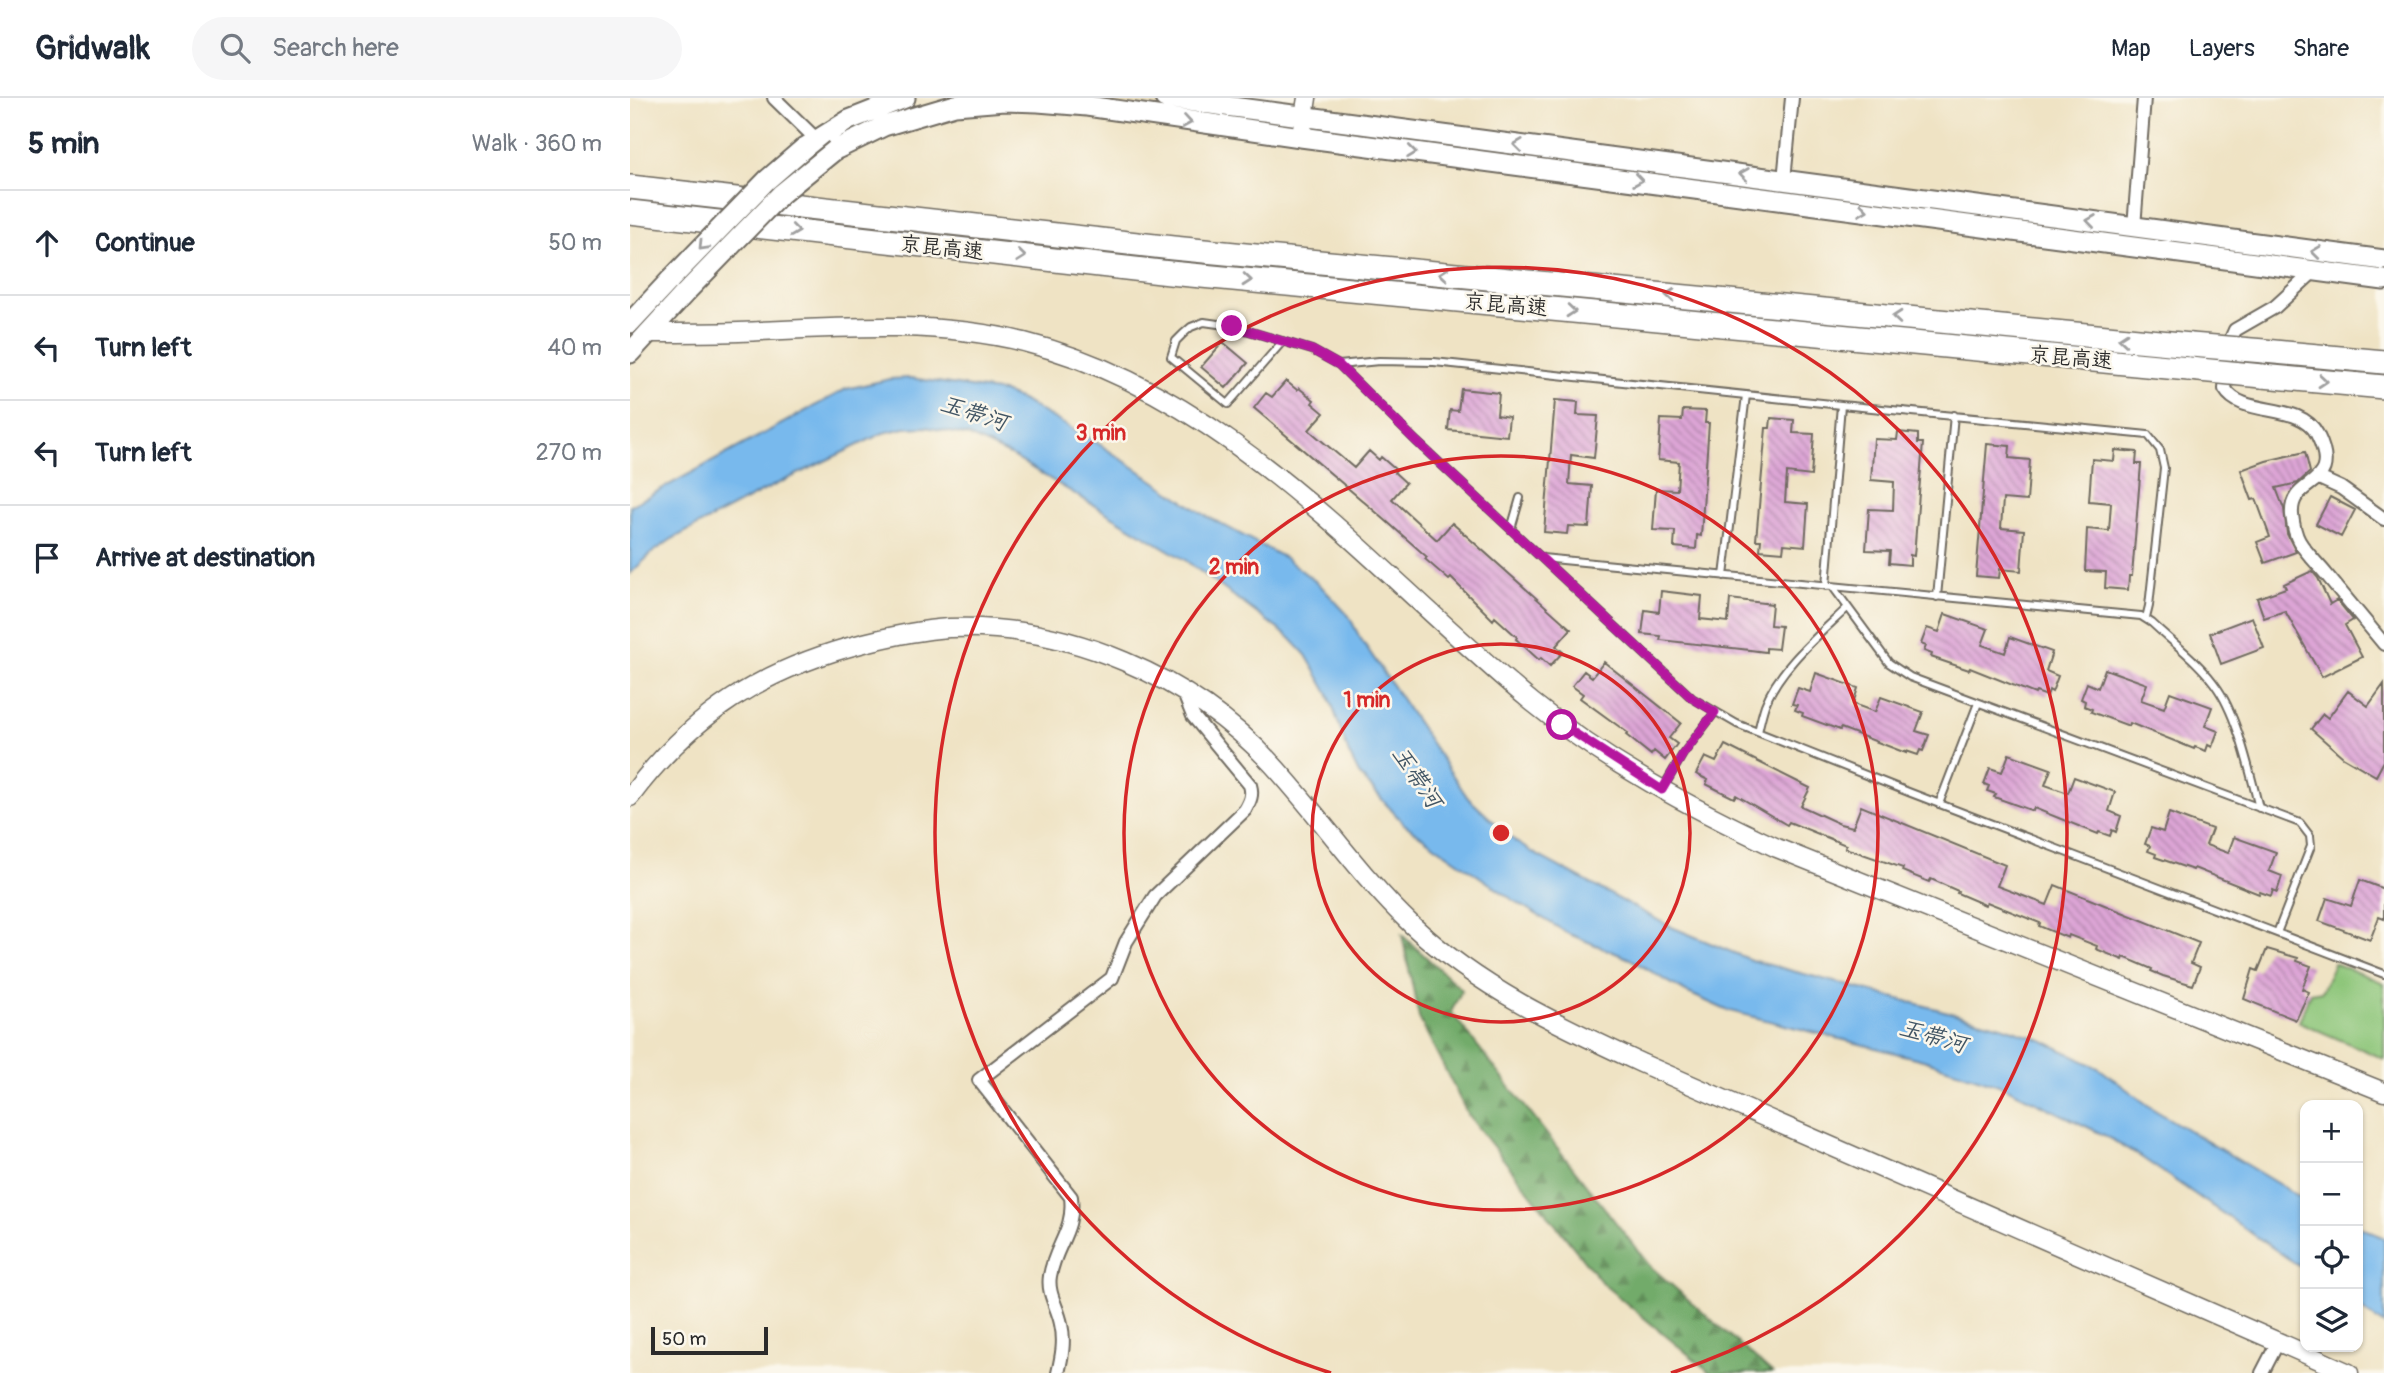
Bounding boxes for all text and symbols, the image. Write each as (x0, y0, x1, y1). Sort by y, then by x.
search box (192, 17, 682, 80)
text: Gridwalk (35, 28, 150, 69)
icon: search (216, 29, 254, 67)
text: Search here (272, 32, 399, 64)
text: Map (2111, 34, 2151, 63)
text: Layers (2189, 34, 2255, 63)
text: Share (2293, 34, 2349, 63)
one-way arrow (1181, 114, 1192, 129)
text: 5 min (28, 125, 99, 162)
text: Walk · 360 m (472, 129, 602, 158)
one-way arrow (1513, 137, 1524, 152)
one-way arrow (1406, 144, 1418, 159)
one-way arrow (1738, 167, 1750, 182)
one-way arrow (1632, 173, 1644, 188)
one-way arrow (1857, 203, 1869, 218)
one-way arrow (2085, 214, 2097, 229)
one-way arrow (790, 223, 801, 238)
icon: ahead (28, 224, 66, 262)
text: Continue (95, 227, 195, 259)
text: 50 m (548, 228, 602, 257)
street label: 京昆高速 (899, 230, 985, 266)
one-way arrow (698, 238, 711, 251)
one-way arrow (2310, 244, 2322, 259)
one-way arrow (1015, 249, 1027, 264)
one-way arrow (1438, 267, 1449, 282)
one-way arrow (1242, 272, 1253, 287)
street label: 京昆高速 (1463, 288, 1549, 322)
one-way arrow (1664, 288, 1676, 303)
one-way arrow (1566, 303, 1577, 318)
route end (1216, 310, 1247, 341)
one-way arrow (1891, 310, 1902, 325)
icon: left (28, 329, 66, 367)
one-way arrow (2117, 331, 2129, 346)
text: Turn left (95, 332, 191, 364)
text: 40 m (548, 333, 602, 362)
street label: 京昆高速 (2028, 341, 2114, 375)
one-way arrow (2318, 373, 2329, 388)
water label: 玉带河 (937, 389, 1015, 439)
text: 3 min (1076, 420, 1126, 447)
icon: left (28, 434, 66, 472)
text: Turn left (95, 437, 191, 469)
text: 270 m (536, 438, 602, 467)
icon: arrive (28, 539, 66, 577)
text: Arrive at destination (95, 542, 315, 574)
text: 2 min (1209, 554, 1259, 581)
text: 1 min (1344, 687, 1391, 714)
route start (1546, 709, 1577, 740)
water label: 玉带河 (1386, 740, 1451, 817)
centre of rings (1489, 821, 1513, 845)
water label: 玉带河 (1896, 1013, 1974, 1061)
map controls (2300, 1100, 2363, 1352)
button: + (2300, 1100, 2363, 1163)
button: − (2300, 1163, 2363, 1226)
button: locate (2300, 1226, 2363, 1289)
button: layers (2300, 1289, 2363, 1352)
scale bar (651, 1324, 768, 1356)
text: 50 m (662, 1327, 706, 1351)

